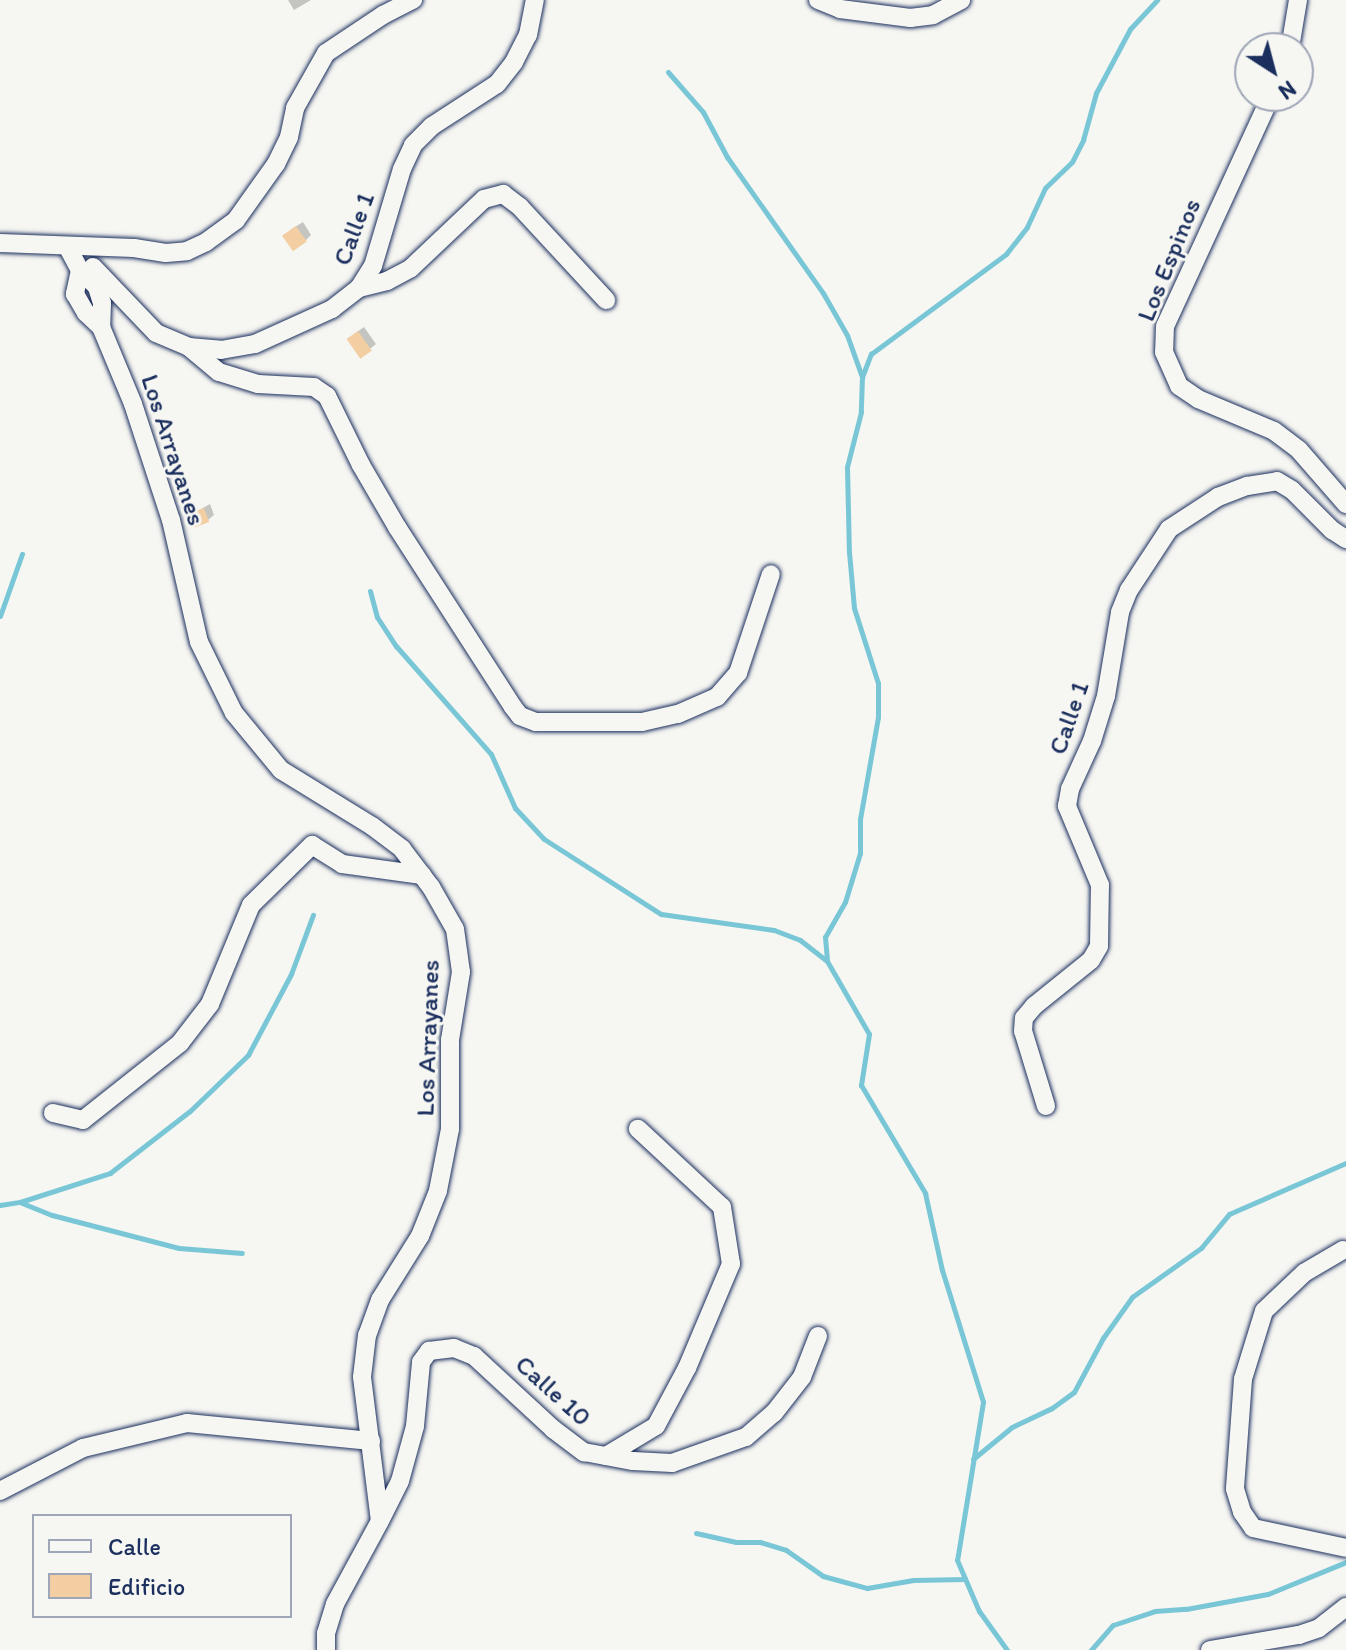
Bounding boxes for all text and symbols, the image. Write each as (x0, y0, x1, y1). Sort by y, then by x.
north arrow (1234, 32, 1314, 112)
text: N (1273, 75, 1301, 105)
street label: Calle 1 (326, 188, 382, 270)
street label: Los Espinos (1130, 194, 1208, 326)
street label: Los Arrayanes (134, 370, 212, 530)
street label: Calle 1 (1042, 677, 1096, 759)
street label: Los Arrayanes (410, 958, 446, 1118)
street label: Calle 10 (509, 1349, 597, 1433)
legend (32, 1514, 292, 1618)
text: Calle (108, 1532, 161, 1561)
text: Edificio (108, 1572, 185, 1601)

